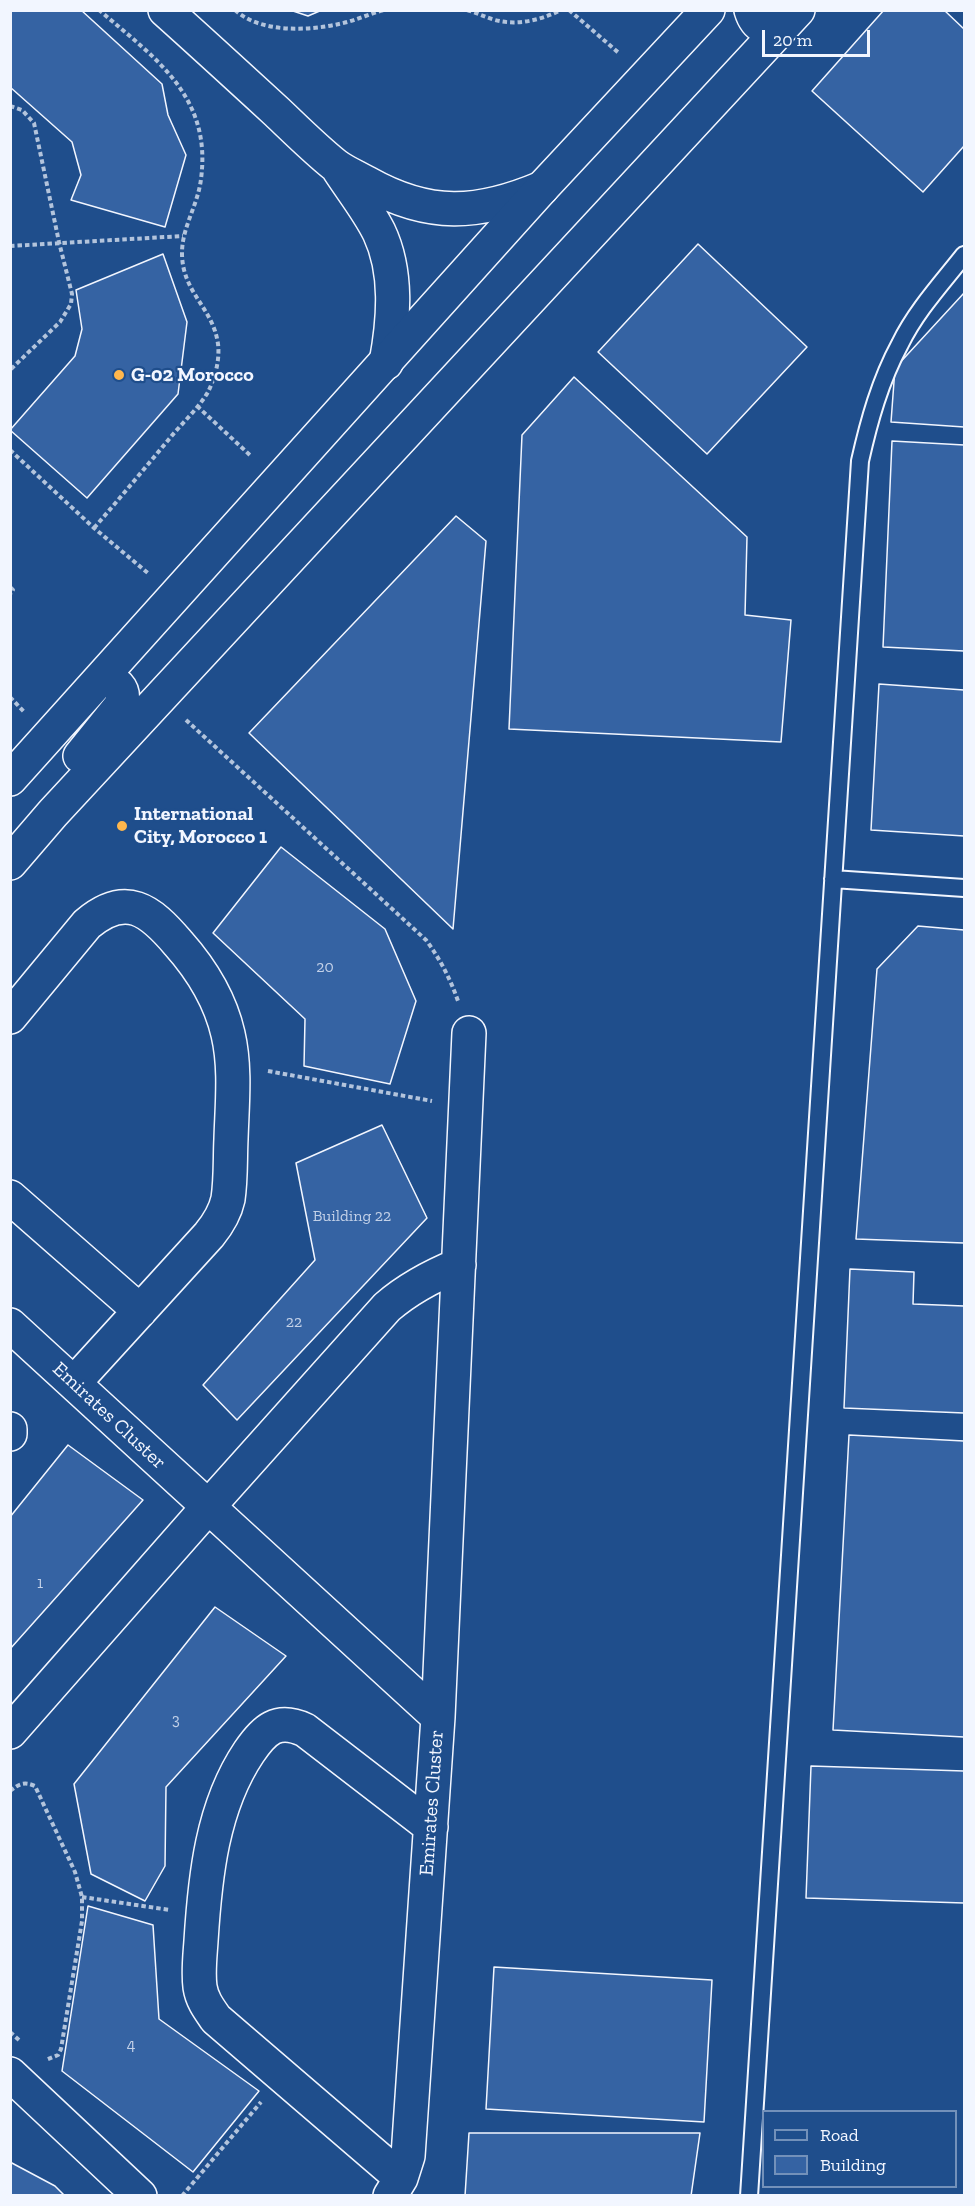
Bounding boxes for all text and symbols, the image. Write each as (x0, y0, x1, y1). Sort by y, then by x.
scale bar (765, 18, 873, 56)
text: 20 m (773, 29, 812, 51)
place label: G-02 Morocco (131, 363, 254, 387)
marker: G-02 Morocco (112, 368, 126, 382)
place label: International City, Morocco 1 (134, 802, 267, 849)
marker: International City, Morocco 1 (115, 819, 129, 833)
house number: 20 (316, 957, 334, 977)
house number: Building 22 (313, 1206, 391, 1226)
house number: 22 (286, 1312, 302, 1332)
street label: Emirates Cluster (47, 1357, 171, 1475)
house number: 1 (37, 1573, 43, 1593)
house number: 3 (172, 1710, 180, 1730)
street label: Emirates Cluster (415, 1729, 449, 1877)
house number: 4 (127, 2035, 135, 2055)
legend (762, 2110, 957, 2188)
text: Road (820, 2124, 859, 2146)
text: Building (820, 2154, 886, 2176)

